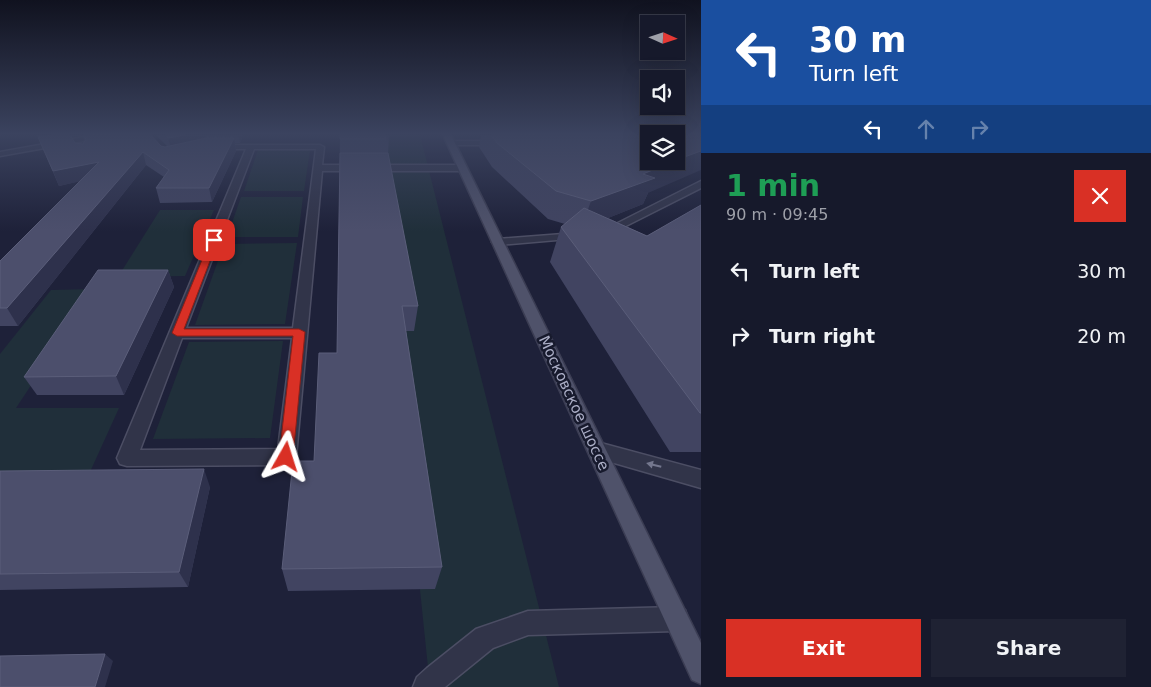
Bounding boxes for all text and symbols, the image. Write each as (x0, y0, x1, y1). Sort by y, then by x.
north arrow (640, 15, 685, 60)
map controls (640, 15, 685, 170)
icon: left (726, 20, 791, 85)
text: 30 m (809, 20, 906, 60)
text: Turn left (809, 61, 898, 86)
button: sound (640, 70, 685, 115)
icon: left (859, 115, 887, 143)
icon: ahead (912, 115, 940, 143)
icon: right (965, 115, 993, 143)
button: layers (640, 125, 685, 170)
text: 1 min (726, 168, 820, 203)
button: close (1074, 170, 1126, 222)
text: 90 m · 09:45 (726, 205, 828, 224)
pin (193, 219, 235, 261)
icon: arrive (200, 226, 228, 254)
icon: left (726, 257, 754, 285)
text: Turn left (769, 260, 860, 282)
text: 30 m (1077, 260, 1126, 282)
icon: right (726, 322, 754, 350)
text: Turn right (769, 325, 875, 347)
text: 20 m (1077, 325, 1126, 347)
street label: Московское шоссе (535, 333, 613, 473)
position arrow (259, 430, 311, 482)
one-way arrow (647, 461, 662, 469)
button: Exit (726, 619, 921, 677)
button: Share (931, 619, 1126, 677)

